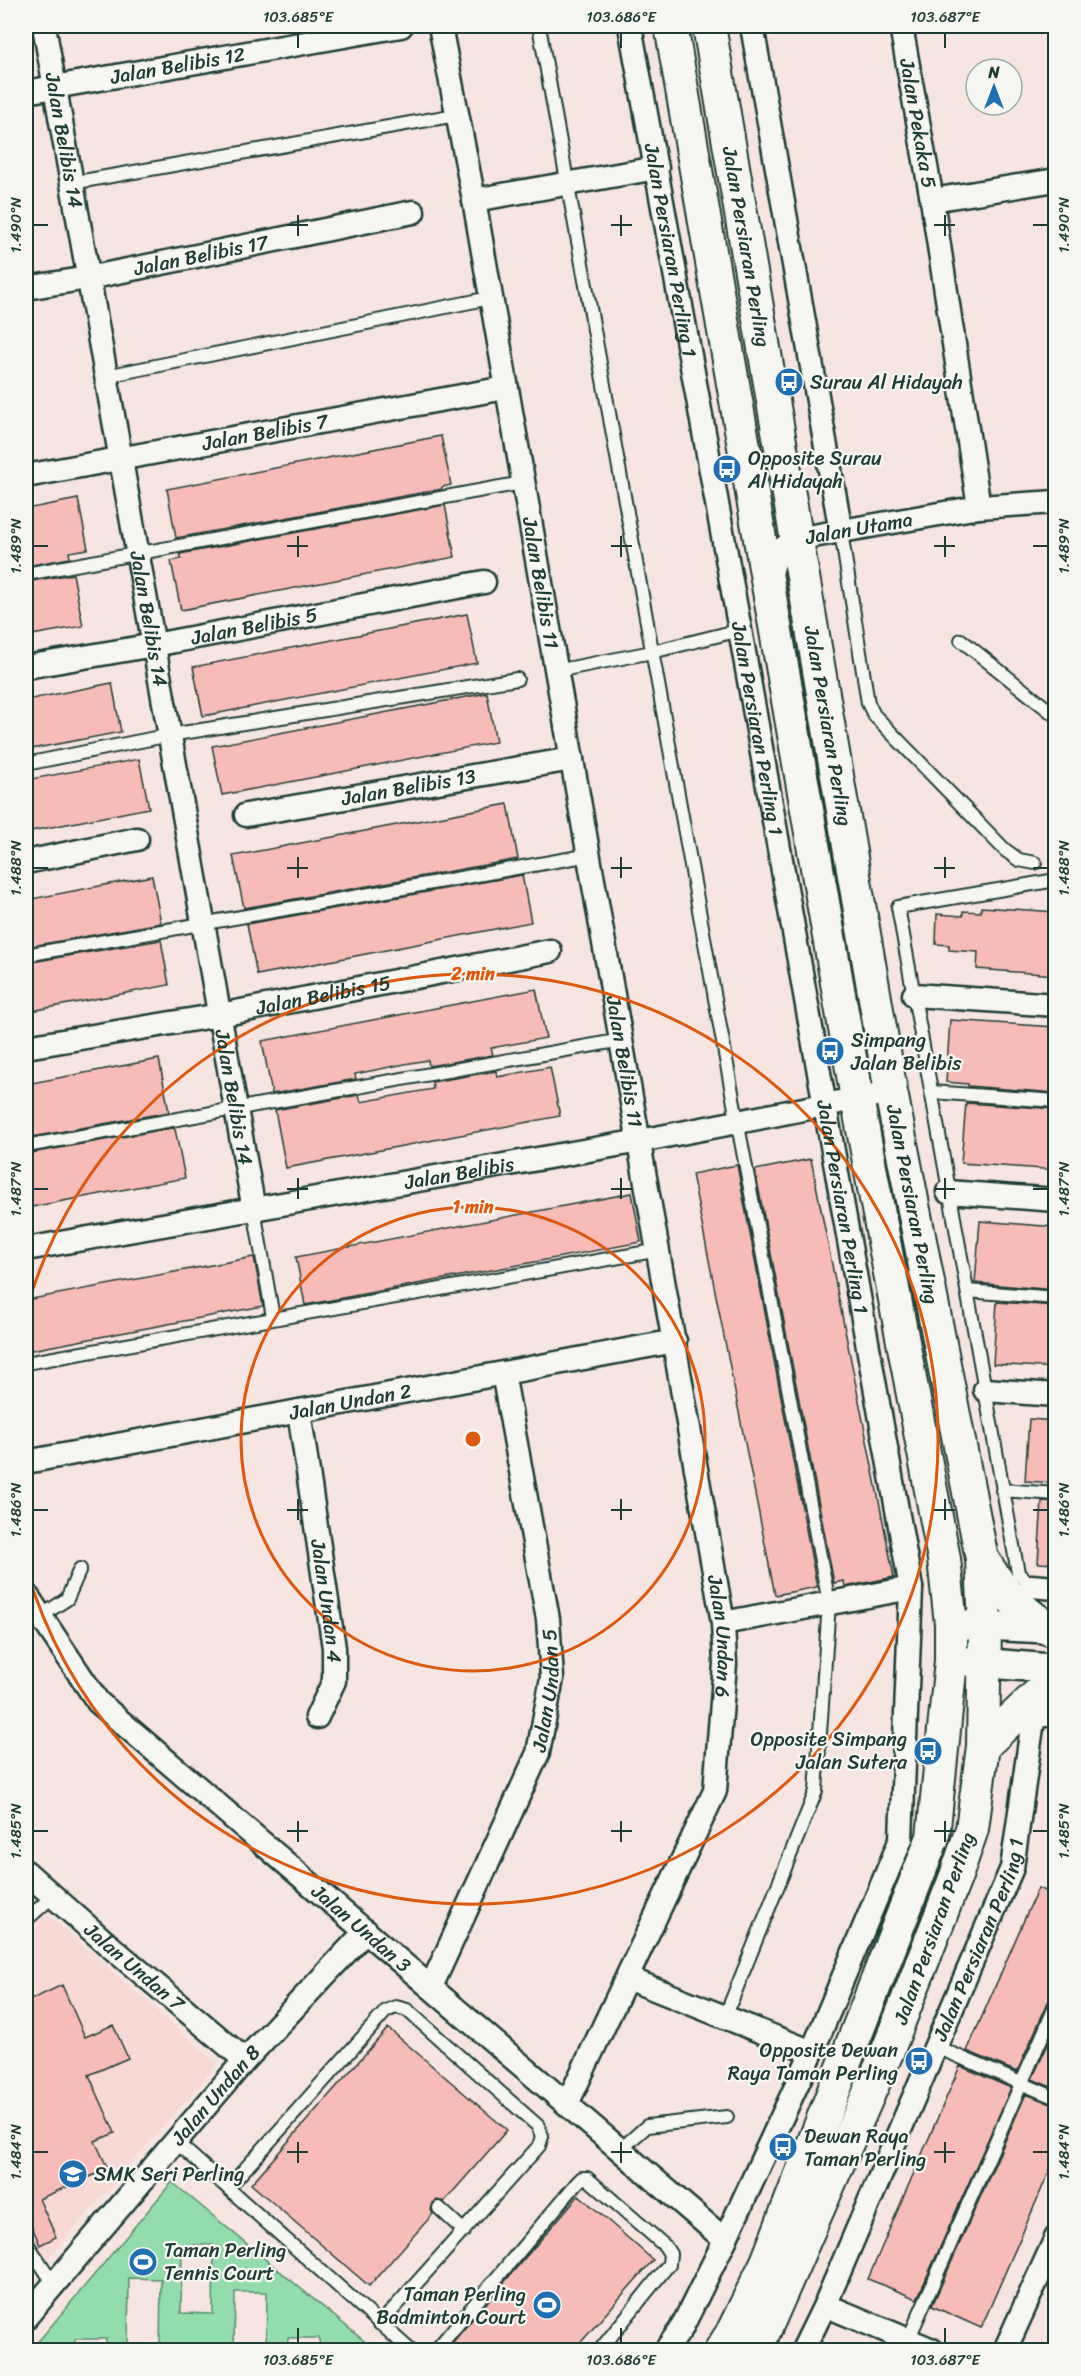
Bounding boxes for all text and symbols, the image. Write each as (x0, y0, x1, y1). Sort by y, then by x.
text: 103.685°E (263, 4, 335, 30)
text: 103.686°E (586, 4, 657, 30)
text: 103.687°E (910, 4, 981, 30)
street label: Jalan Belibis 12 (107, 37, 248, 95)
street label: Jalan Pekaka 5 (889, 55, 947, 191)
north arrow (964, 57, 1024, 117)
text: N (987, 58, 1000, 87)
street label: Jalan Belibis 14 (34, 69, 93, 211)
street label: Jalan Persiaran Perling 1 (634, 140, 707, 360)
street label: Jalan Persiaran Perling (712, 143, 781, 350)
text: 1.490°N (3, 196, 29, 253)
text: 1.490°N (1051, 196, 1077, 253)
street label: Jalan Belibis 17 (130, 225, 273, 286)
place label: Surau Al Hidayah (810, 365, 963, 400)
bus stop icon: Surau Al Hidayah (773, 366, 805, 398)
street label: Jalan Belibis 7 (198, 404, 332, 461)
place label: Opposite Surau Al Hidayah (747, 441, 882, 499)
bus stop icon: Opposite Surau Al Hidayah (711, 453, 743, 485)
street label: Jalan Utama (802, 502, 915, 555)
street label: Jalan Belibis 11 (512, 513, 569, 651)
text: 1.489°N (3, 518, 29, 574)
text: 1.489°N (1051, 518, 1077, 574)
street label: Jalan Belibis 14 (119, 547, 178, 689)
street label: Jalan Belibis 5 (187, 597, 321, 656)
street label: Jalan Persiaran Perling 1 (721, 618, 793, 838)
street label: Jalan Persiaran Perling (794, 622, 862, 829)
street label: Jalan Belibis 13 (338, 759, 478, 816)
text: 1.488°N (3, 840, 29, 896)
text: 1.488°N (1051, 840, 1077, 896)
text: 2 min (450, 958, 495, 990)
street label: Jalan Belibis 15 (252, 965, 394, 1026)
street label: Jalan Belibis 11 (595, 992, 653, 1130)
place label: Simpang Jalan Belibis (850, 1023, 962, 1081)
street label: Jalan Belibis 14 (204, 1026, 263, 1168)
bus stop icon: Simpang Jalan Belibis (814, 1035, 846, 1067)
street label: Jalan Persiaran Perling 1 (806, 1096, 879, 1317)
street label: Jalan Persiaran Perling (876, 1101, 949, 1307)
street label: Jalan Belibis (401, 1146, 518, 1200)
text: 1.487°N (3, 1161, 29, 1216)
text: 1.487°N (1051, 1161, 1077, 1216)
text: 1 min (453, 1191, 494, 1223)
street label: Jalan Undan 2 (286, 1373, 415, 1431)
centre of rings (463, 1429, 483, 1449)
text: 1.486°N (3, 1482, 29, 1537)
text: 1.486°N (1051, 1482, 1077, 1537)
street label: Jalan Undan 4 (300, 1536, 351, 1663)
street label: Jalan Undan 6 (697, 1571, 742, 1699)
street label: Jalan Undan 5 (521, 1627, 570, 1756)
place label: Opposite Simpang Jalan Sutera (751, 1722, 908, 1780)
bus stop icon: Opposite Simpang Jalan Sutera (912, 1735, 944, 1767)
text: 1.485°N (3, 1803, 29, 1859)
text: 1.485°N (1051, 1803, 1077, 1859)
street label: Jalan Persiaran Perling (883, 1827, 986, 2030)
street label: Jalan Persiaran Perling 1 (923, 1836, 1034, 2048)
street label: Jalan Undan 3 (302, 1875, 419, 1982)
street label: Jalan Undan 7 (75, 1913, 194, 2021)
place label: Opposite Dewan Raya Taman Perling (728, 2033, 898, 2091)
street label: Jalan Undan 8 (162, 2036, 269, 2154)
bus stop icon: Opposite Dewan Raya Taman Perling (903, 2045, 935, 2077)
place label: Dewan Raya Taman Perling (804, 2119, 926, 2177)
text: 1.484°N (3, 2124, 29, 2180)
text: 1.484°N (1051, 2124, 1077, 2180)
bus stop icon: Dewan Raya Taman Perling (767, 2131, 799, 2163)
place label: SMK Seri Perling (94, 2157, 244, 2192)
school or university icon: SMK Seri Perling (57, 2158, 89, 2190)
place label: Taman Perling Tennis Court (164, 2233, 286, 2291)
sports icon: Taman Perling Tennis Court (127, 2246, 159, 2278)
place label: Taman Perling Badminton Court (376, 2277, 526, 2335)
sports icon: Taman Perling Badminton Court (531, 2289, 563, 2321)
text: 103.685°E (263, 2347, 335, 2373)
text: 103.686°E (586, 2347, 657, 2373)
text: 103.687°E (910, 2347, 981, 2373)

